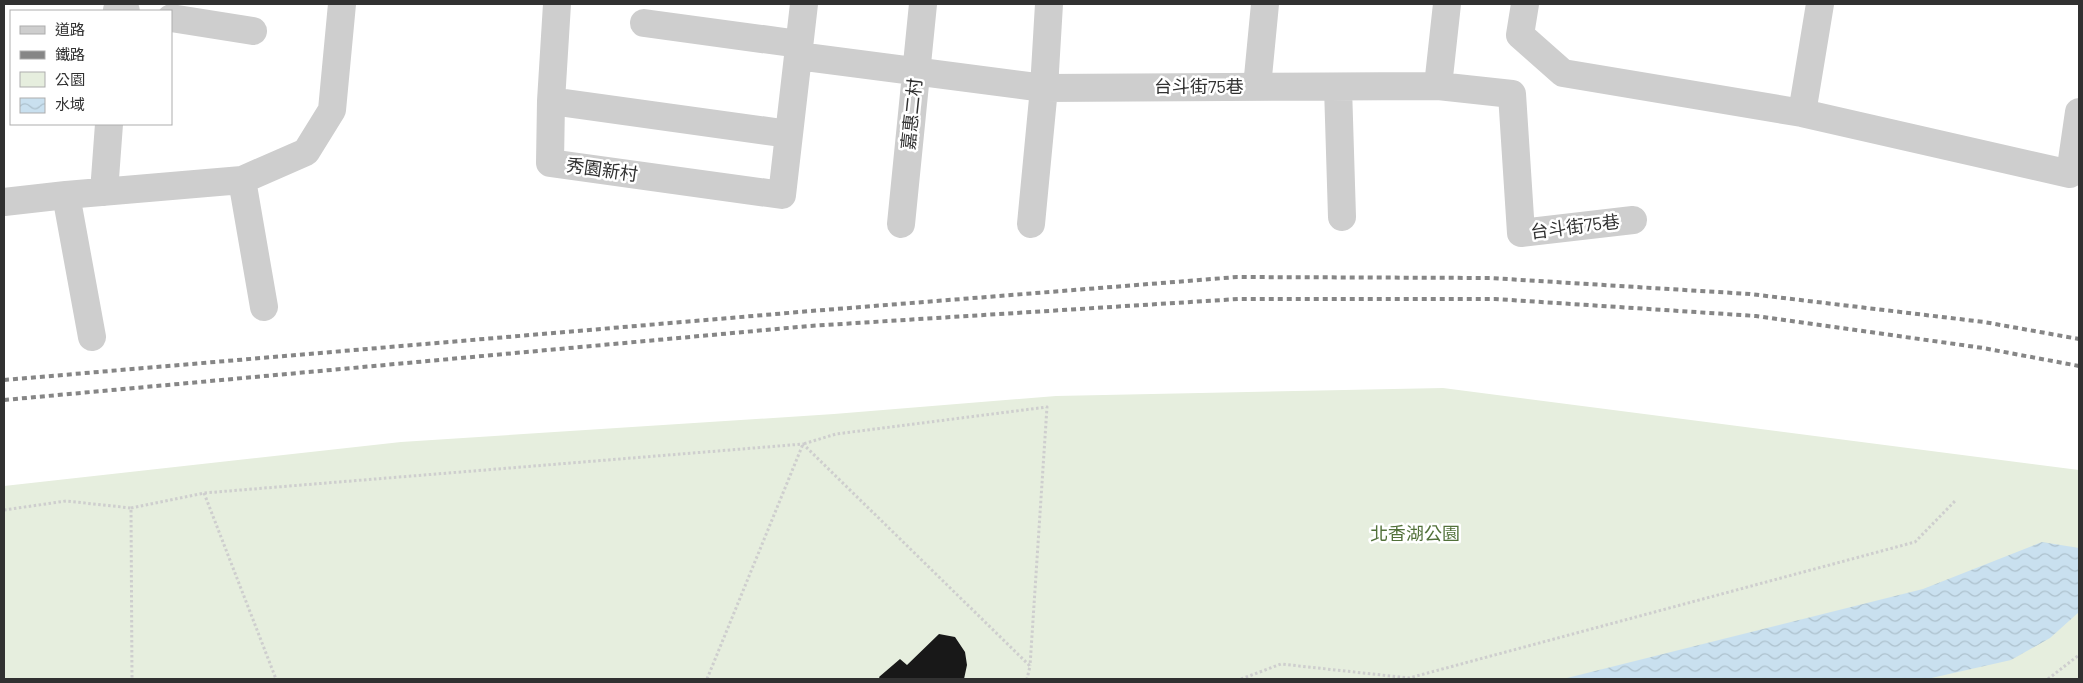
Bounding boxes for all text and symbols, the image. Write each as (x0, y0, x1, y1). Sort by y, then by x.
legend (10, 10, 172, 125)
text: 道路 (55, 20, 85, 38)
text: 鐵路 (55, 45, 85, 63)
text: 公園 (55, 70, 85, 88)
street label: 台斗街75巷 (1154, 75, 1244, 97)
street label: 嘉惠二村 (896, 77, 926, 151)
text: 水域 (55, 95, 85, 113)
street label: 秀園新村 (565, 153, 639, 185)
street label: 台斗街75巷 (1529, 210, 1621, 242)
park label: 北香湖公園 (1370, 522, 1460, 544)

